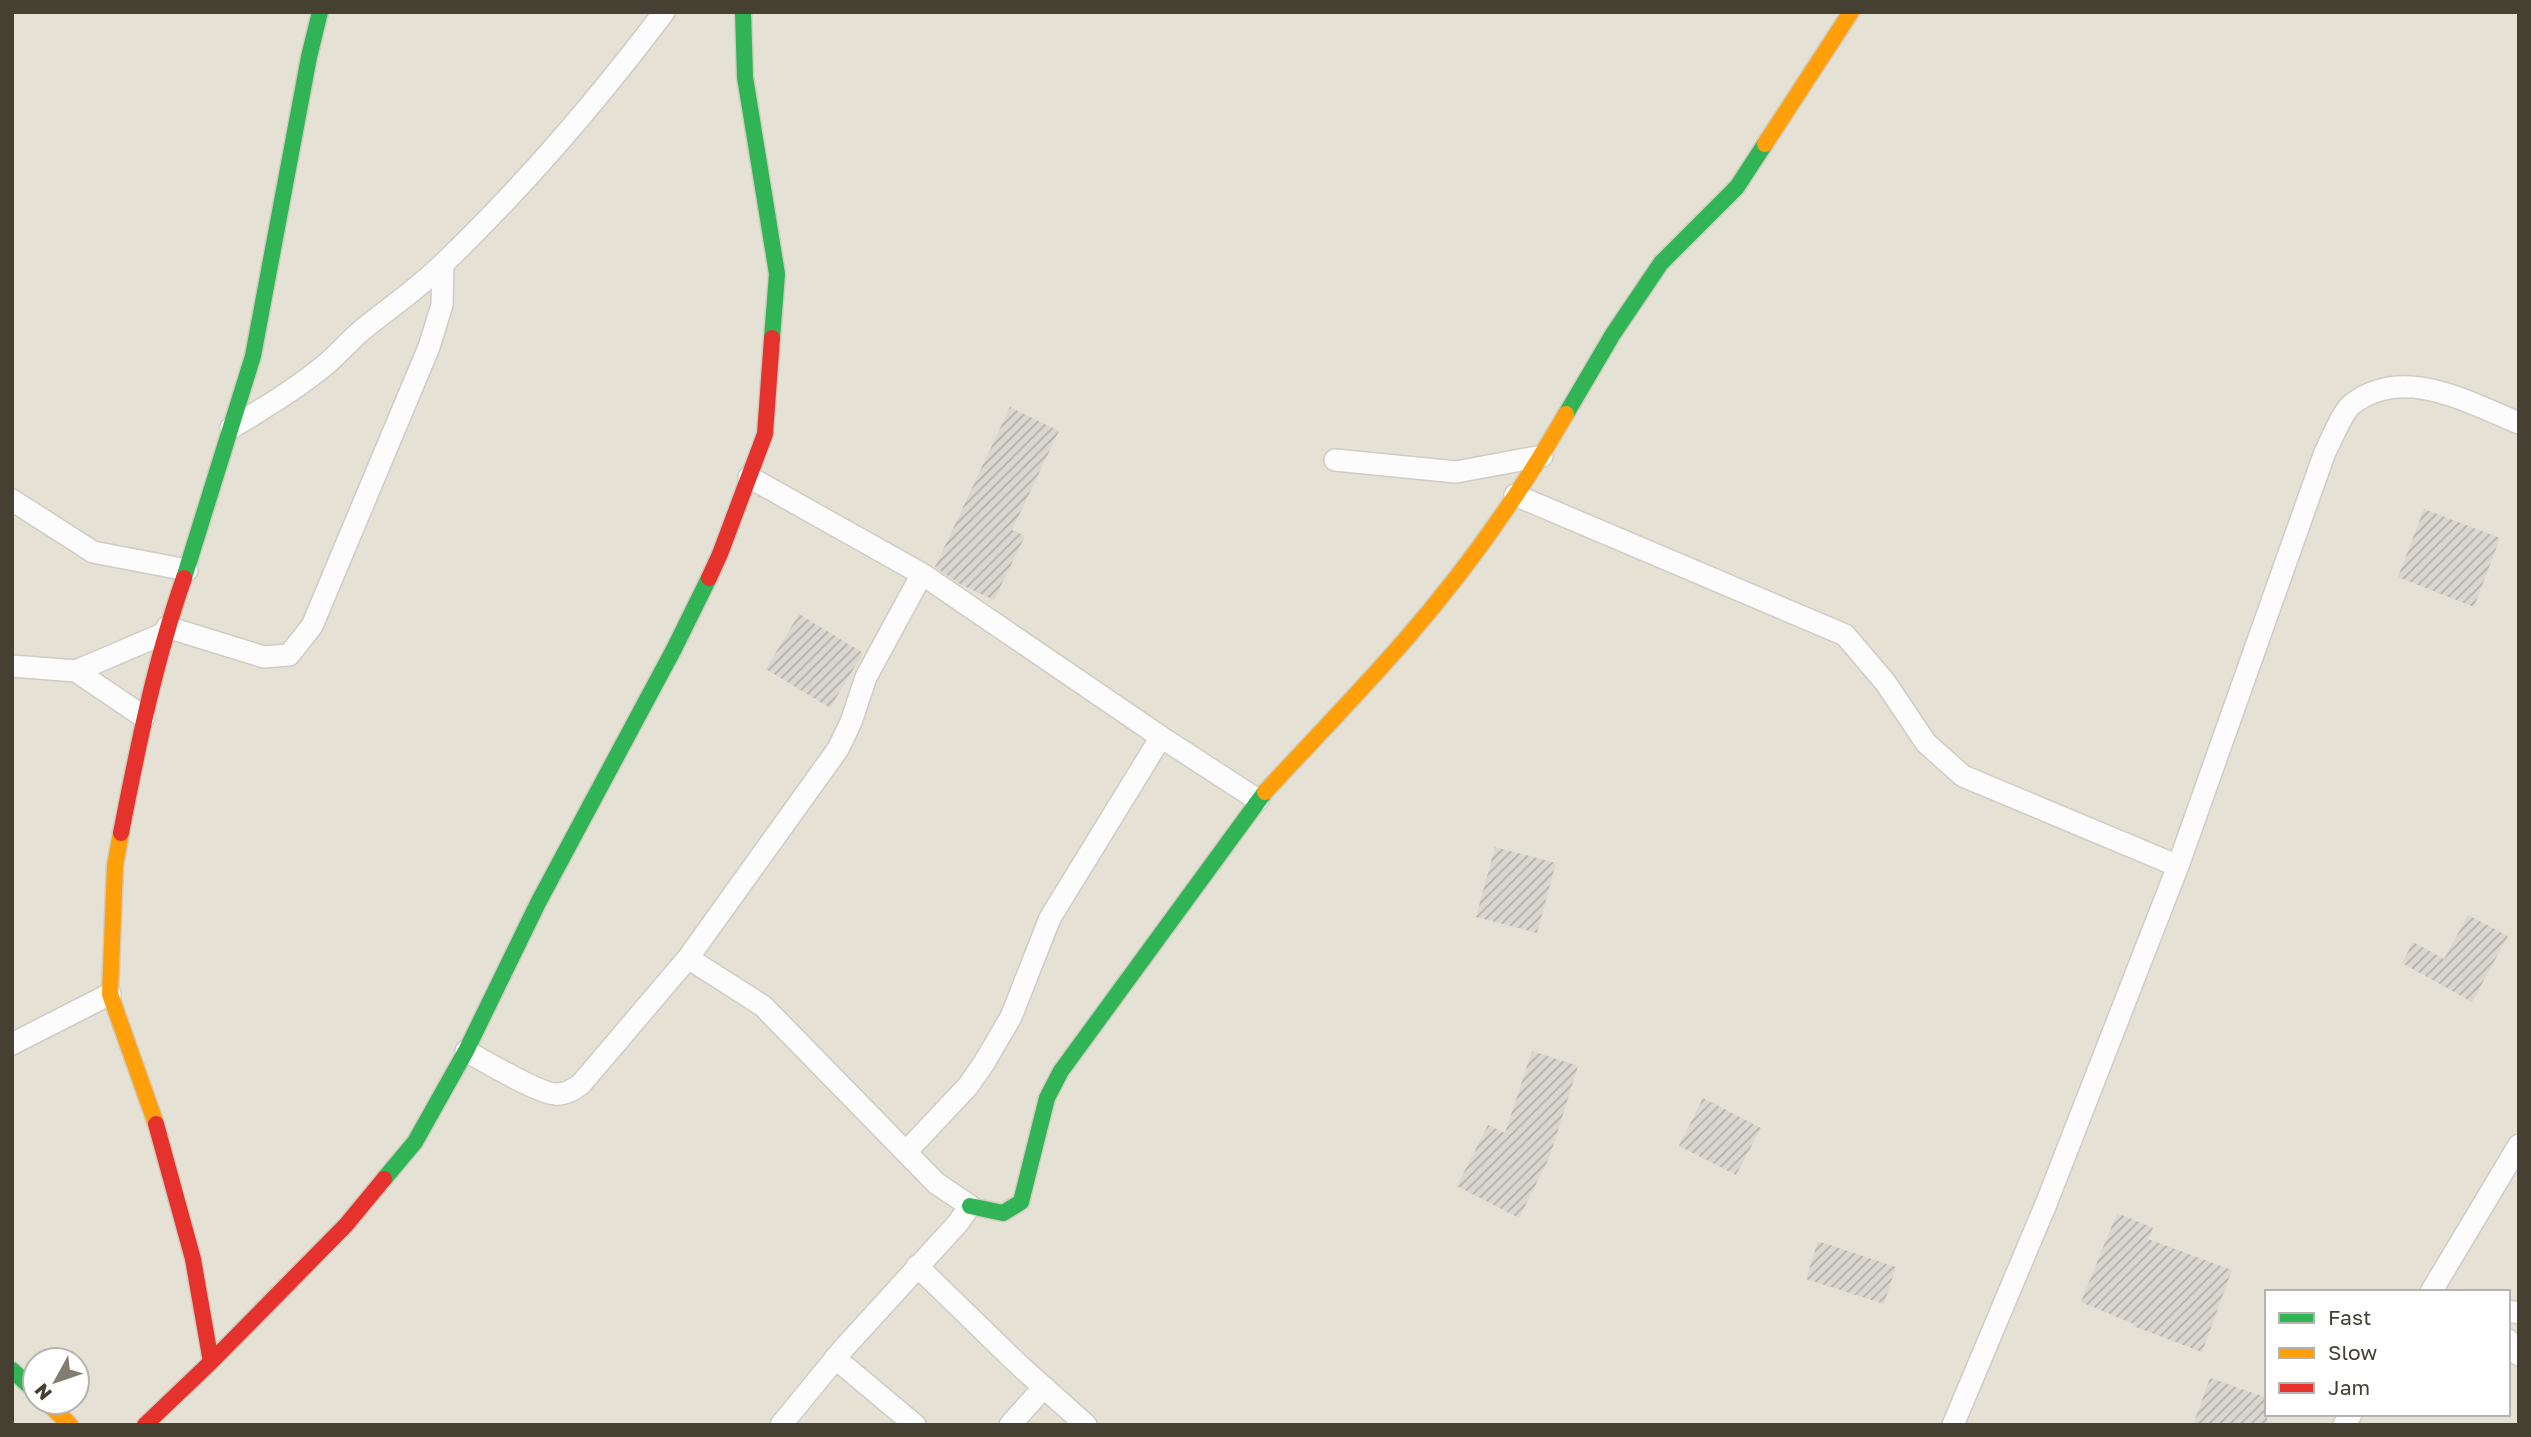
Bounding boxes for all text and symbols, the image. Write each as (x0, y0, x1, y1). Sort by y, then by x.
legend (2265, 1290, 2510, 1416)
text: Fast (2328, 1304, 2371, 1330)
text: Slow (2328, 1339, 2377, 1365)
north arrow (21, 1346, 91, 1416)
text: Jam (2328, 1374, 2370, 1400)
text: N (29, 1379, 56, 1405)

